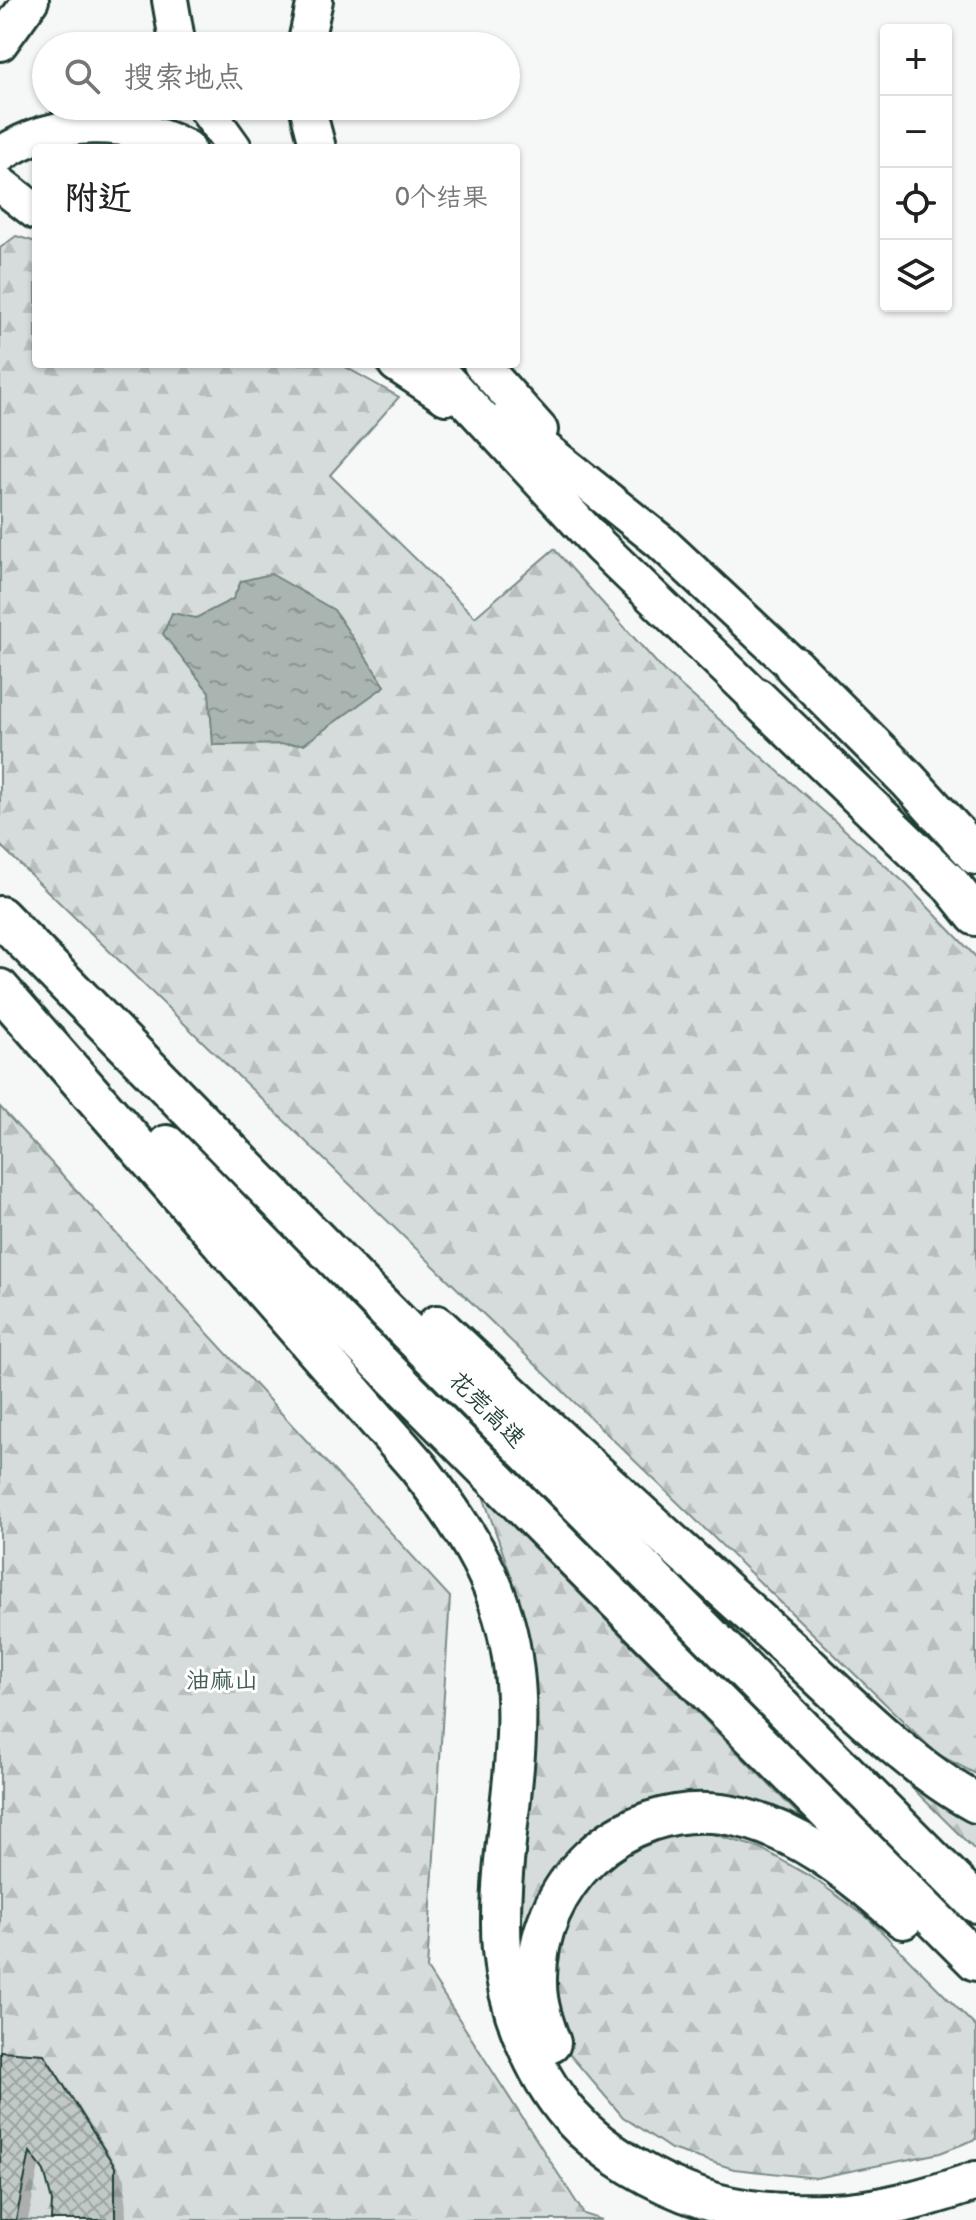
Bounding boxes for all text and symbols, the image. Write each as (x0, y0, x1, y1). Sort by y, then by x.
map controls (880, 24, 952, 312)
button: + (880, 24, 952, 96)
search box (32, 32, 520, 120)
icon: search (60, 54, 104, 98)
text: 搜索地点 (124, 60, 244, 96)
button: − (880, 96, 952, 168)
button: locate (880, 168, 952, 240)
text: 附近 (64, 178, 132, 219)
text: 0个结果 (395, 183, 488, 214)
button: layers (880, 240, 952, 312)
street label: 花莞高速 (443, 1366, 531, 1454)
park label: 油麻山 (186, 1666, 258, 1695)

